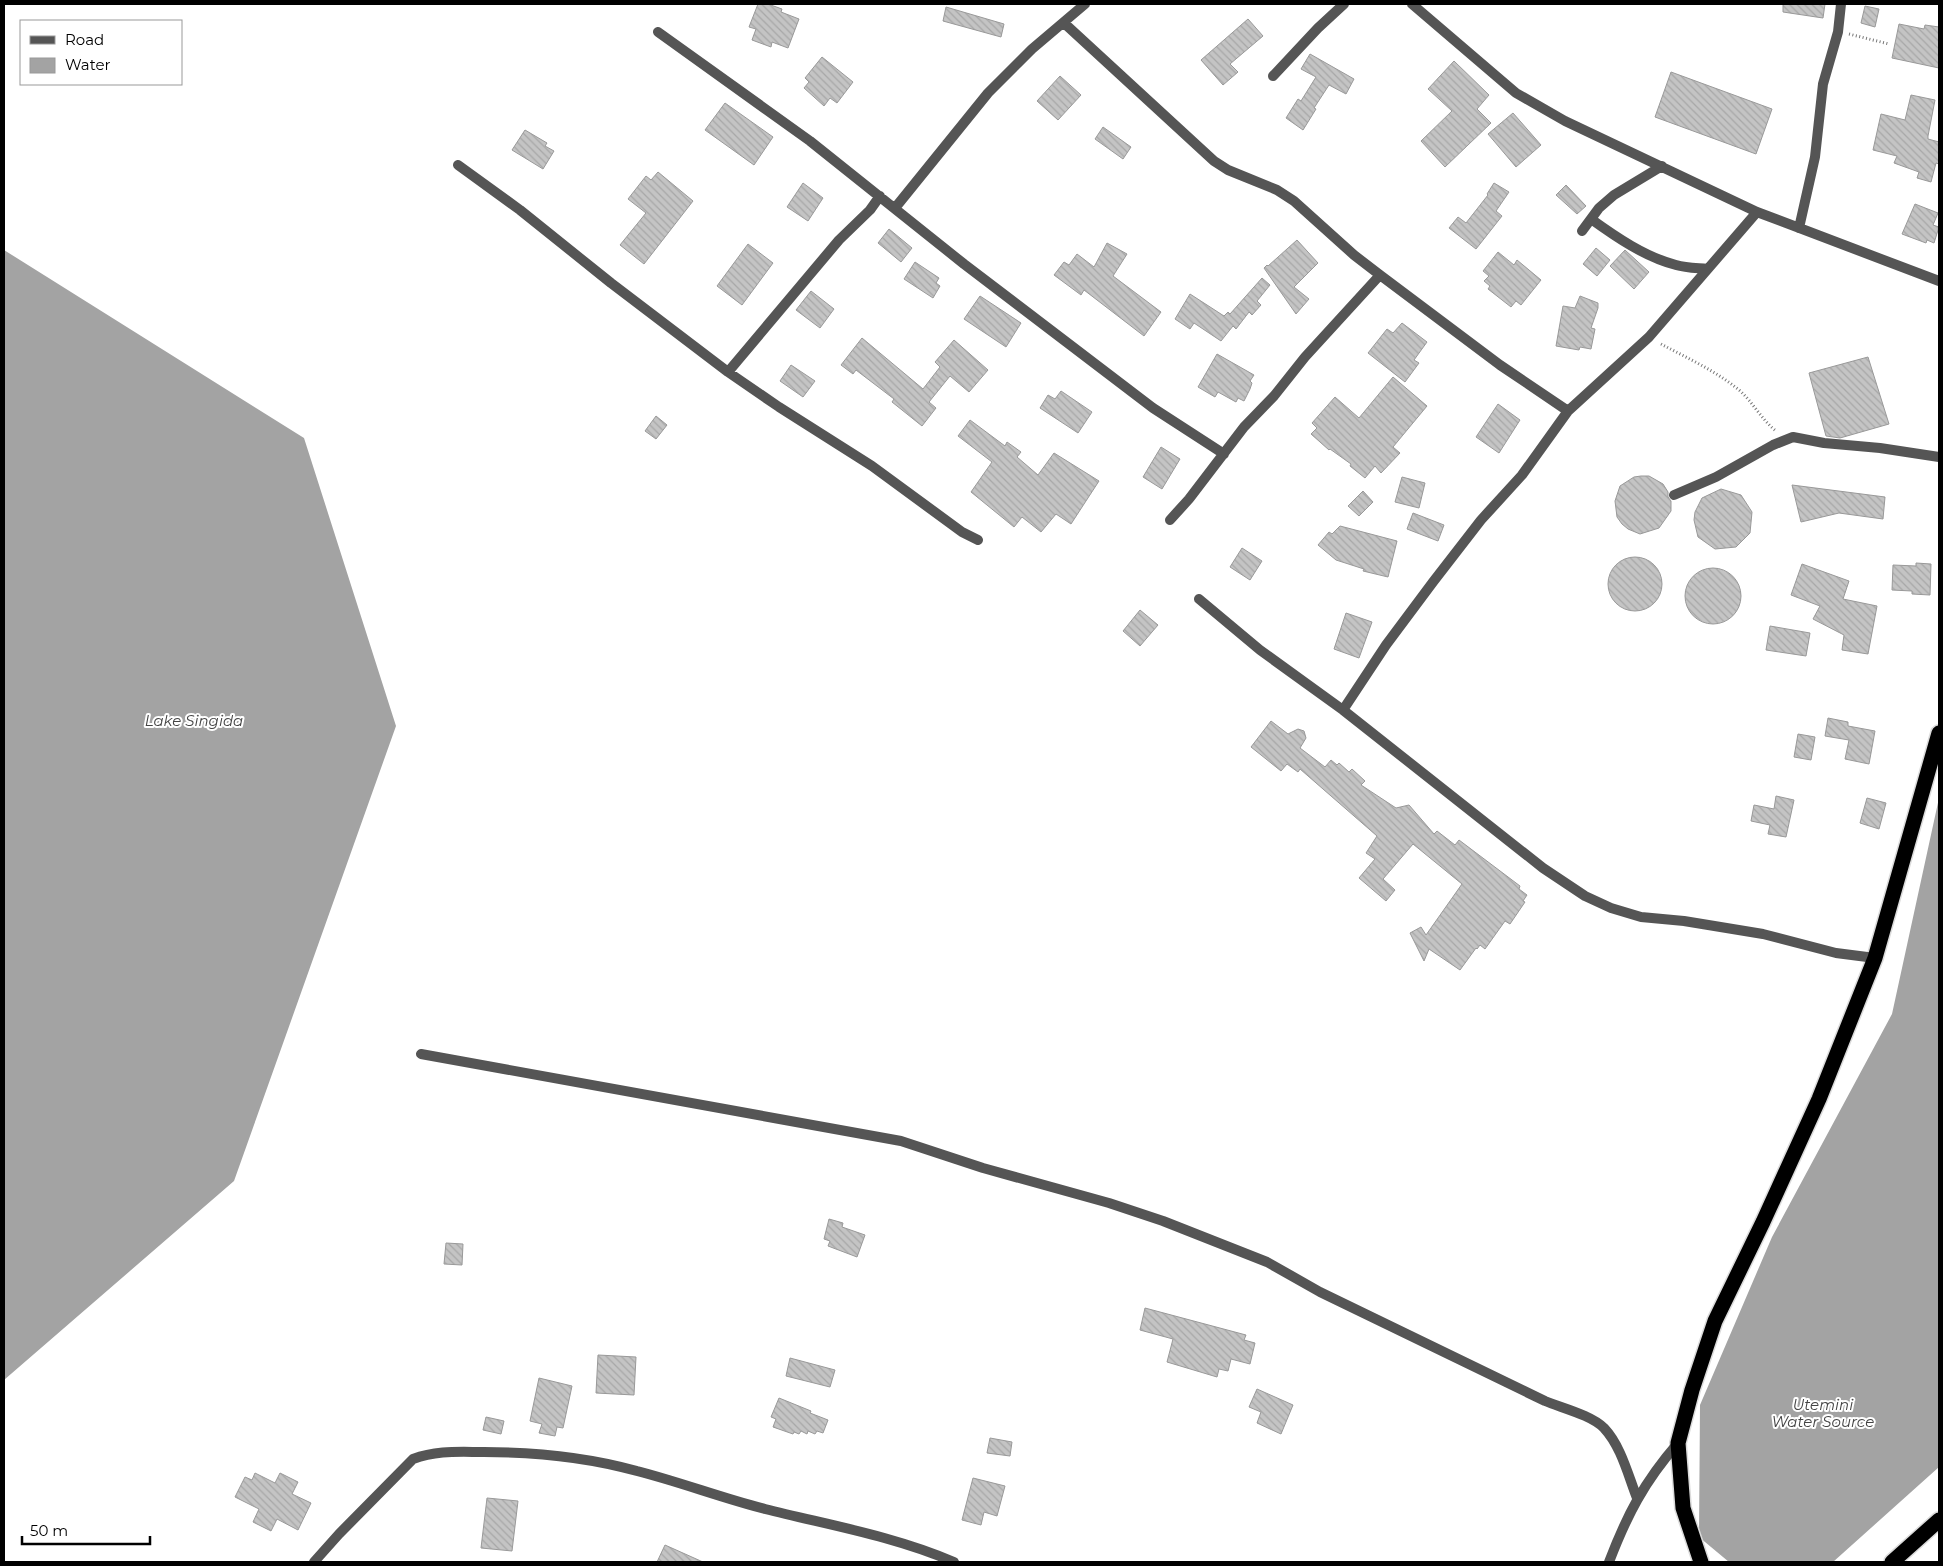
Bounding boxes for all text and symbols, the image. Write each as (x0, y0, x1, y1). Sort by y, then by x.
legend (20, 20, 182, 85)
text: Road (65, 30, 104, 49)
text: Water (65, 55, 111, 74)
water label: Lake Singida (145, 711, 243, 730)
water label: Utemini Water Source (1772, 1395, 1874, 1431)
scale bar (22, 1514, 150, 1546)
text: 50 m (30, 1521, 68, 1540)

